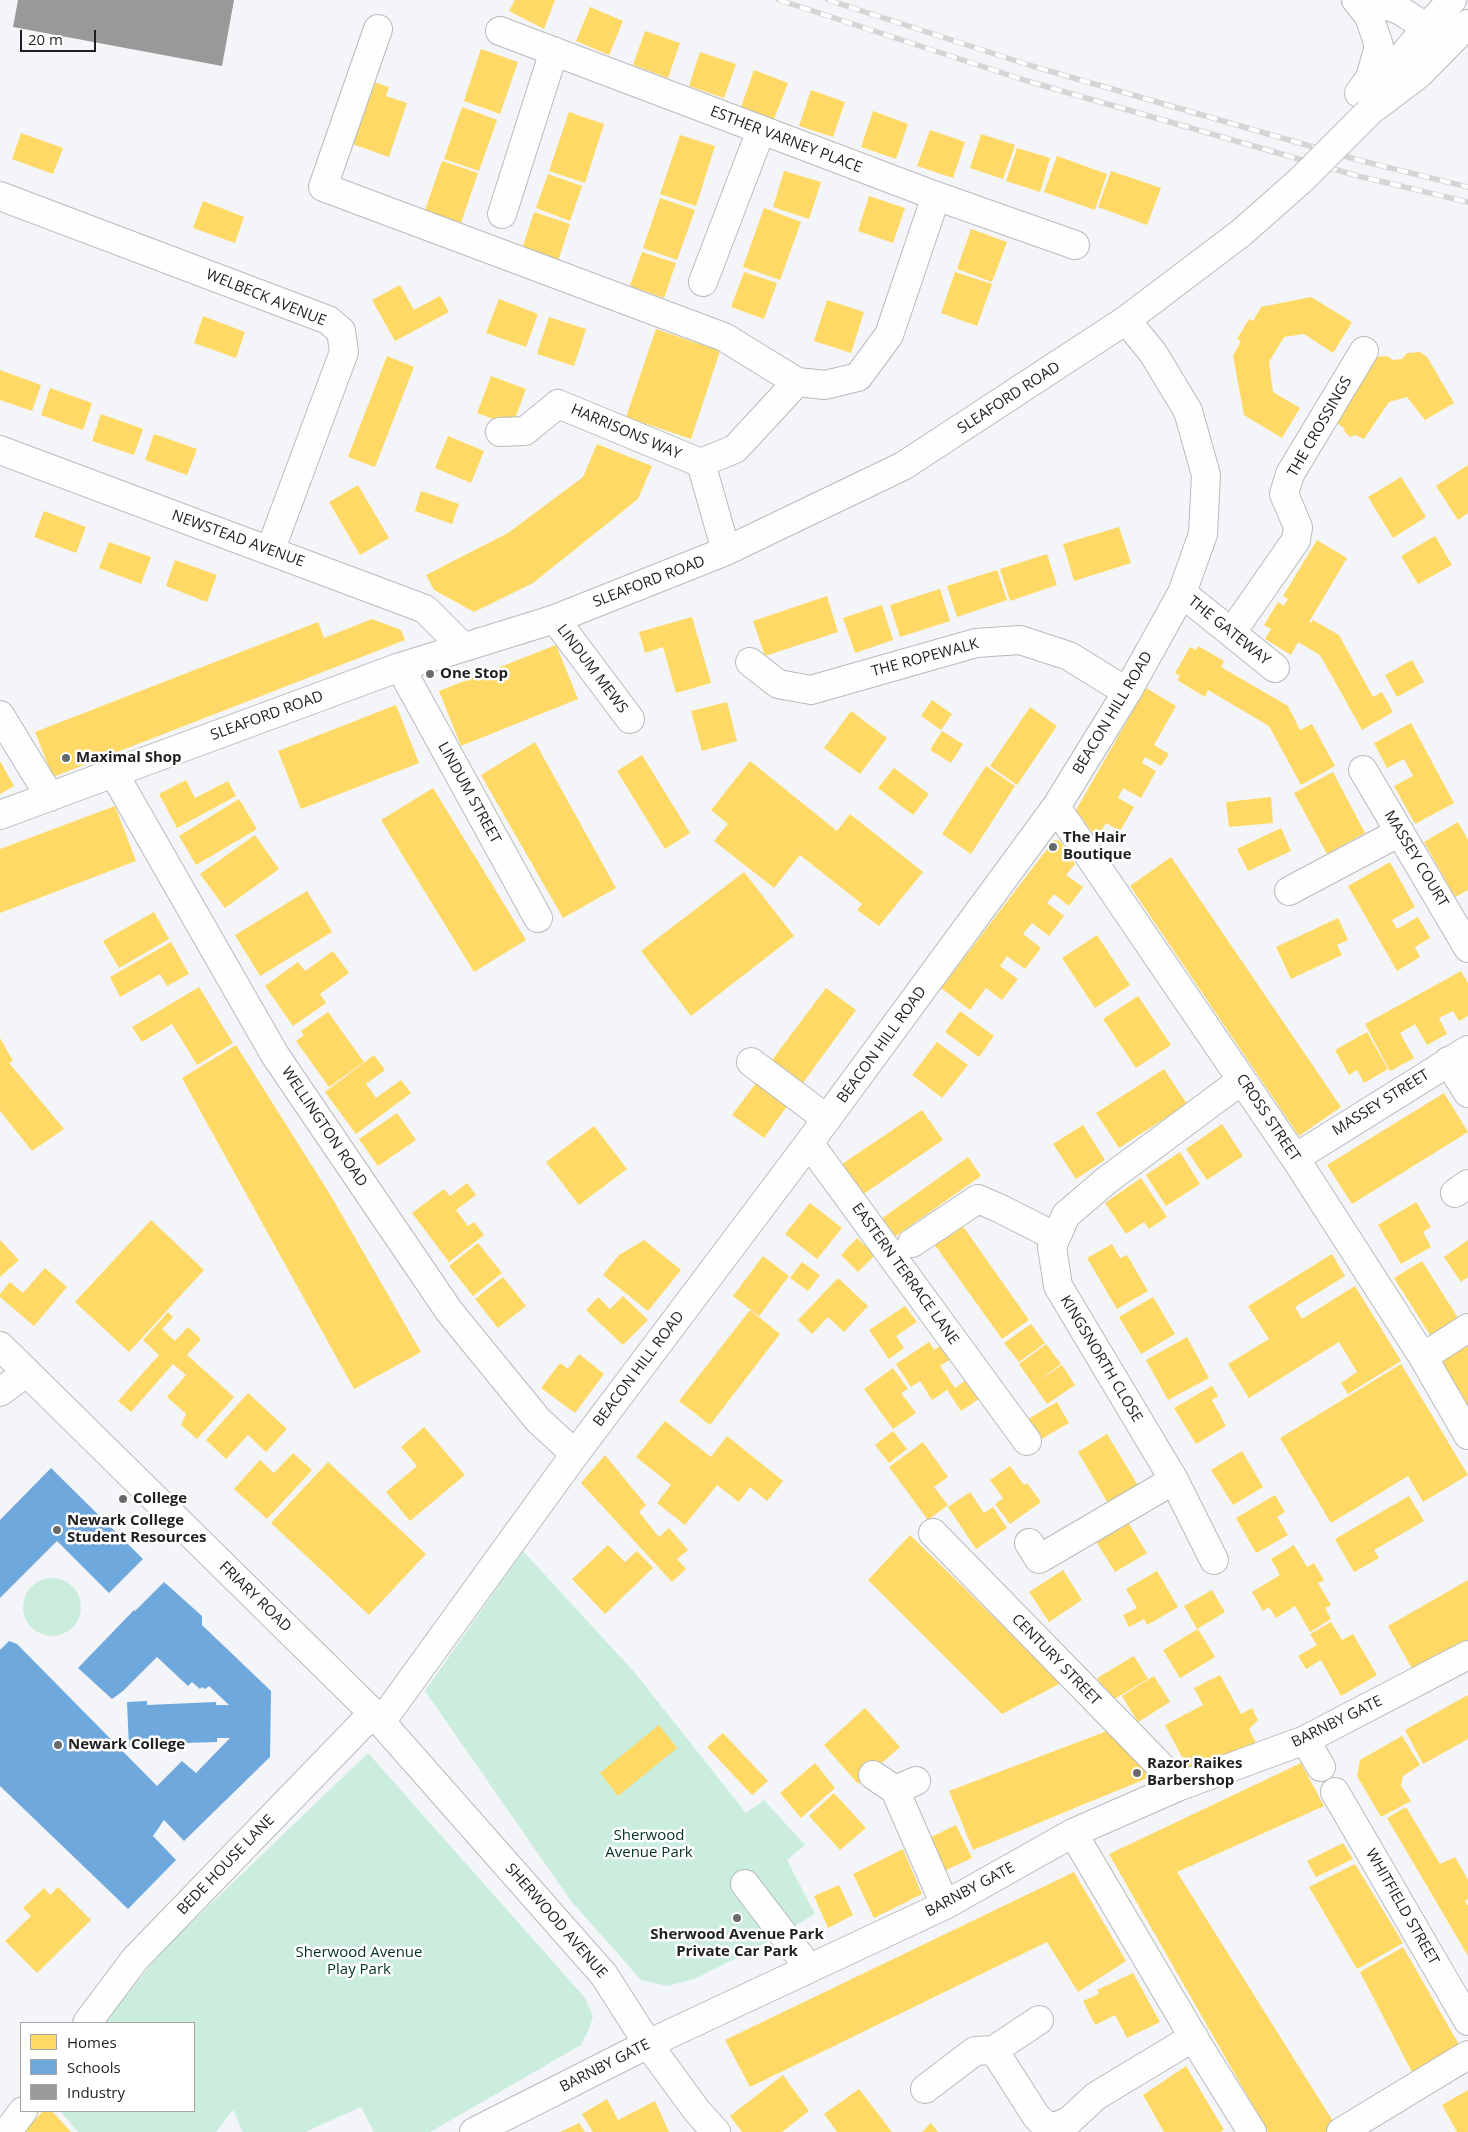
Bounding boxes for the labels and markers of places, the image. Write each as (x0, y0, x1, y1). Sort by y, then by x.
place label: One Stop (440, 665, 508, 683)
marker: One Stop (424, 668, 436, 680)
place label: Maximal Shop (76, 749, 182, 767)
marker: Maximal Shop (60, 752, 72, 764)
place label: The Hair Boutique (1063, 829, 1132, 864)
marker: The Hair Boutique (1047, 841, 1059, 853)
place label: College (133, 1490, 187, 1508)
marker: College (117, 1493, 129, 1505)
place label: Newark College Student Resources (67, 1512, 206, 1547)
marker: Newark College Student Resources (51, 1524, 63, 1536)
place label: Newark College (68, 1736, 185, 1754)
marker: Newark College (52, 1739, 64, 1751)
place label: Razor Raikes Barbershop (1147, 1755, 1242, 1790)
marker: Razor Raikes Barbershop (1131, 1767, 1143, 1779)
marker: Sherwood Avenue Park Private Car Park (731, 1912, 743, 1924)
place label: Sherwood Avenue Park Private Car Park (650, 1926, 824, 1961)

